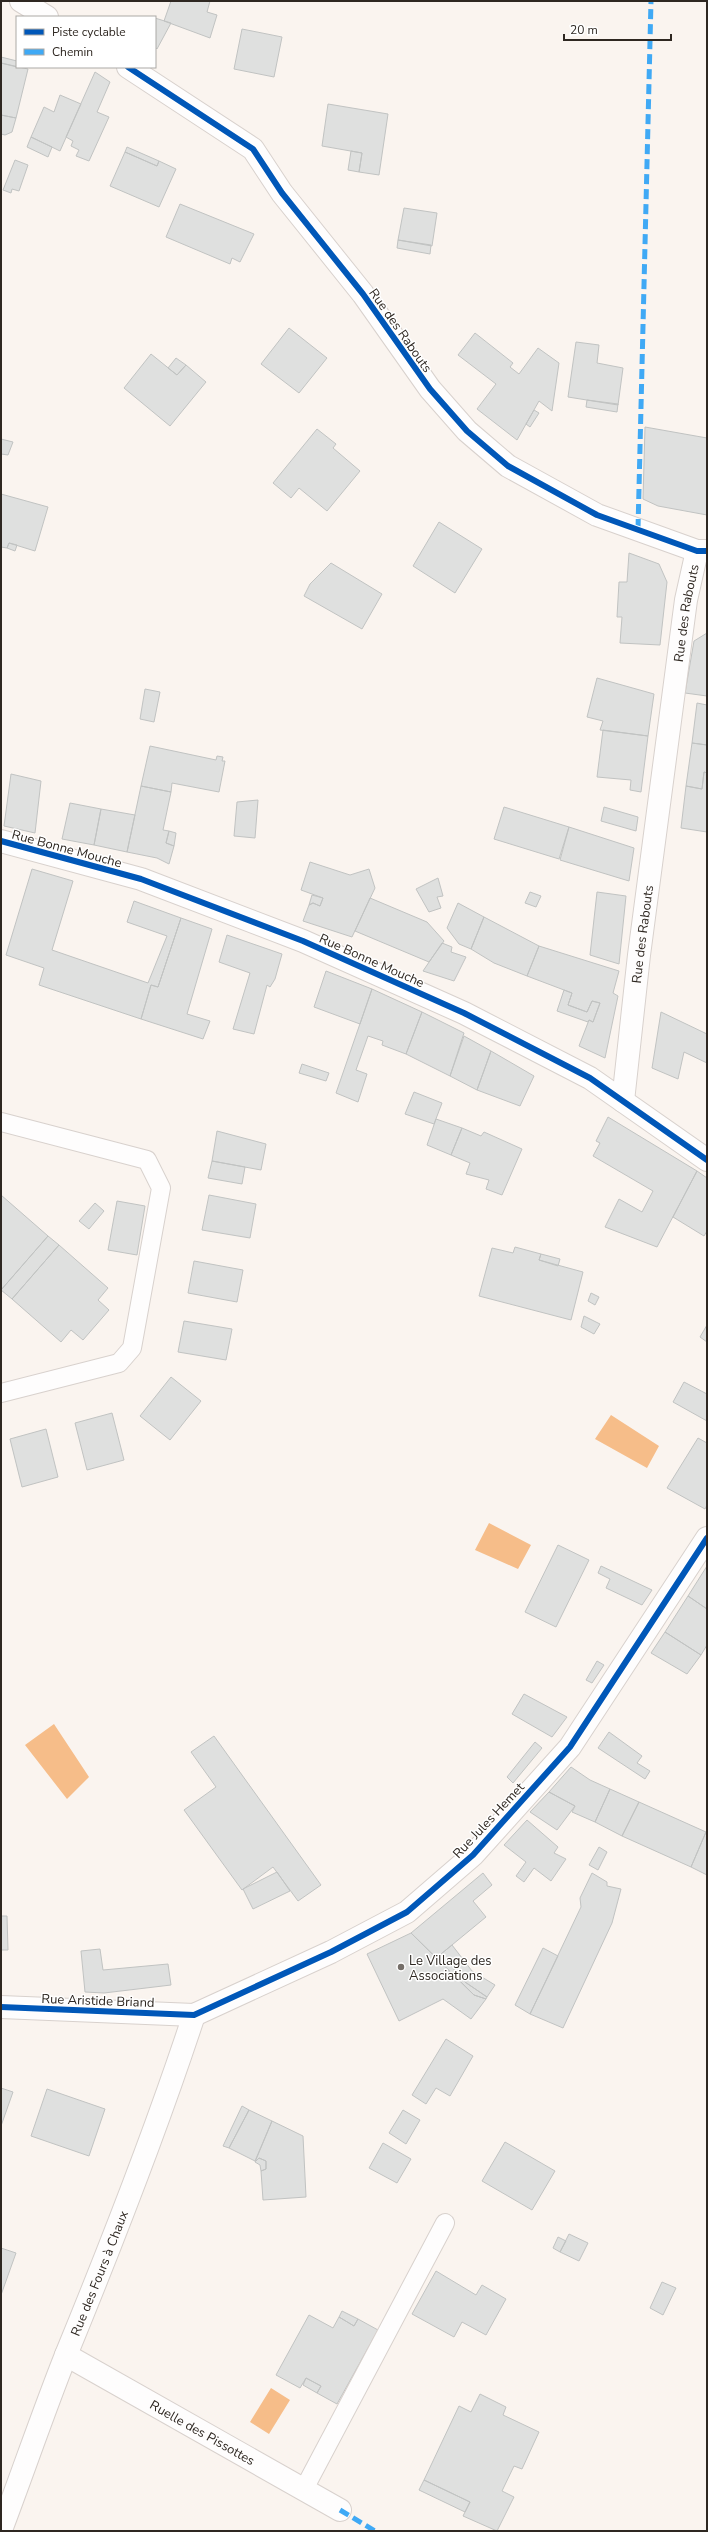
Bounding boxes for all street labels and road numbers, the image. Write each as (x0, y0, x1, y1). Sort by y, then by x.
street label: Rue des Rabouts (364, 285, 436, 376)
street label: Rue des Rabouts (670, 563, 704, 663)
street label: Rue Bonne Mouche (10, 826, 124, 872)
street label: Rue des Rabouts (628, 884, 658, 984)
street label: Rue Bonne Mouche (316, 930, 427, 992)
street label: Rue Jules Hemet (449, 1779, 529, 1862)
street label: Rue Aristide Briand (41, 1990, 155, 2012)
street label: Rue des Fours à Chaux (67, 2208, 133, 2339)
street label: Ruelle des Pissottes (146, 2396, 258, 2470)

